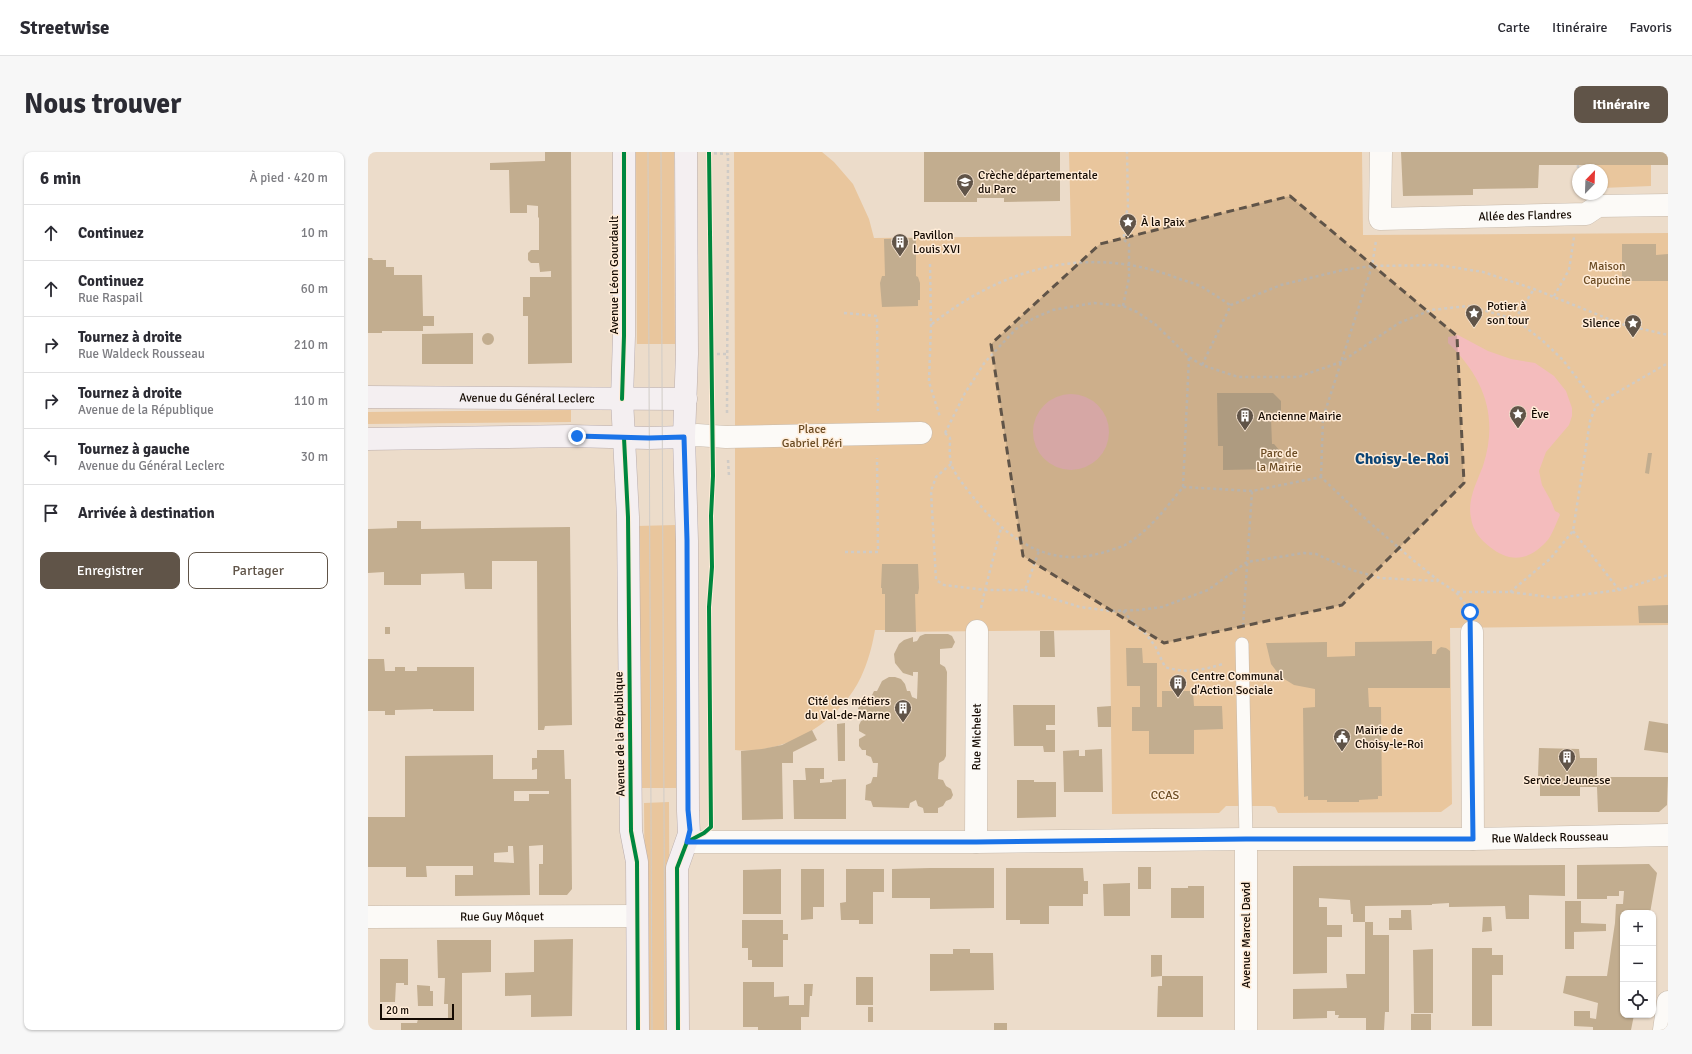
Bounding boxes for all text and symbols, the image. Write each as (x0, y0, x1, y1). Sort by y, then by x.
text: Streetwise (20, 16, 110, 40)
text: Carte (1497, 19, 1530, 36)
text: Itinéraire (1552, 19, 1608, 36)
text: Favoris (1630, 19, 1672, 36)
button: Itinéraire (1574, 86, 1668, 123)
text: Nous trouver (24, 87, 181, 121)
north arrow (1572, 164, 1608, 200)
text: 6 min (40, 168, 81, 189)
place label: Crèche départementale du Parc (978, 168, 1098, 197)
text: À pied · 420 m (249, 170, 328, 186)
school or university icon: Crèche départementale du Parc (955, 172, 975, 197)
street label: Allée des Flandres (1478, 207, 1572, 224)
place icon: À la Paix (1118, 212, 1138, 237)
place label: À la Paix (1141, 215, 1185, 230)
street label: Avenue Léon Gourdault (607, 216, 622, 334)
icon: ahead (40, 222, 62, 244)
text: Continuez (78, 224, 144, 242)
text: 10 m (301, 225, 328, 241)
place label: Pavillon Louis XVI (913, 228, 960, 257)
building icon: Pavillon Louis XVI (890, 232, 910, 257)
park label: Maison Capucine (1583, 259, 1631, 288)
text: Continuez (78, 272, 144, 290)
icon: ahead (40, 278, 62, 300)
text: 60 m (301, 281, 328, 297)
text: Rue Raspail (78, 290, 143, 306)
place label: Potier à son tour (1487, 299, 1530, 328)
place icon: Potier à son tour (1464, 303, 1484, 328)
place icon: Silence (1623, 313, 1643, 338)
place label: Silence (1583, 316, 1620, 331)
text: Tournez à droite (78, 328, 182, 346)
icon: right (40, 334, 62, 356)
text: 210 m (294, 337, 328, 353)
text: Rue Waldeck Rousseau (78, 346, 205, 362)
text: Tournez à droite (78, 384, 182, 402)
icon: right (40, 390, 62, 412)
street label: Avenue du Général Leclerc (459, 390, 595, 406)
text: 110 m (294, 393, 328, 409)
text: Avenue de la République (78, 402, 214, 418)
place icon: Ève (1508, 404, 1528, 429)
building icon: Ancienne Mairie (1235, 406, 1255, 431)
place label: Ève (1531, 407, 1549, 422)
place label: Ancienne Mairie (1258, 409, 1342, 424)
park label: Place Gabriel Péri (782, 422, 842, 451)
route end (568, 427, 586, 445)
text: Tournez à gauche (78, 440, 190, 458)
icon: left (40, 446, 62, 468)
park label: Parc de la Mairie (1256, 446, 1302, 475)
text: 30 m (301, 449, 328, 465)
district label: Choisy-le-Roi (1355, 449, 1449, 469)
text: Avenue du Général Leclerc (78, 458, 225, 474)
icon: arrive (40, 502, 62, 524)
text: Arrivée à destination (78, 504, 215, 522)
button: Enregistrer (40, 552, 180, 589)
button: Partager (188, 552, 328, 589)
route start (1461, 603, 1479, 621)
place label: Centre Communal d'Action Sociale (1191, 669, 1283, 698)
street label: Avenue de la République (611, 671, 629, 797)
building icon: Centre Communal d'Action Sociale (1168, 673, 1188, 698)
place label: Cité des métiers du Val-de-Marne (805, 694, 890, 723)
building icon: Cité des métiers du Val-de-Marne (893, 698, 913, 723)
street label: Rue Michelet (969, 703, 984, 771)
place label: Mairie de Choisy-le-Roi (1355, 723, 1423, 752)
public building icon: Mairie de Choisy-le-Roi (1332, 727, 1352, 752)
building icon: Service Jeunesse (1557, 747, 1577, 772)
place label: Service Jeunesse (1523, 773, 1611, 788)
park label: CCAS (1151, 788, 1180, 803)
street label: Rue Waldeck Rousseau (1491, 829, 1609, 846)
street label: Avenue Marcel David (1239, 882, 1254, 988)
street label: Rue Guy Môquet (460, 909, 544, 924)
map controls (1620, 910, 1656, 1018)
button: + (1620, 910, 1656, 946)
button: − (1620, 946, 1656, 982)
button: locate (1620, 982, 1656, 1018)
scale bar (380, 1002, 454, 1021)
text: 20 m (386, 1004, 409, 1017)

